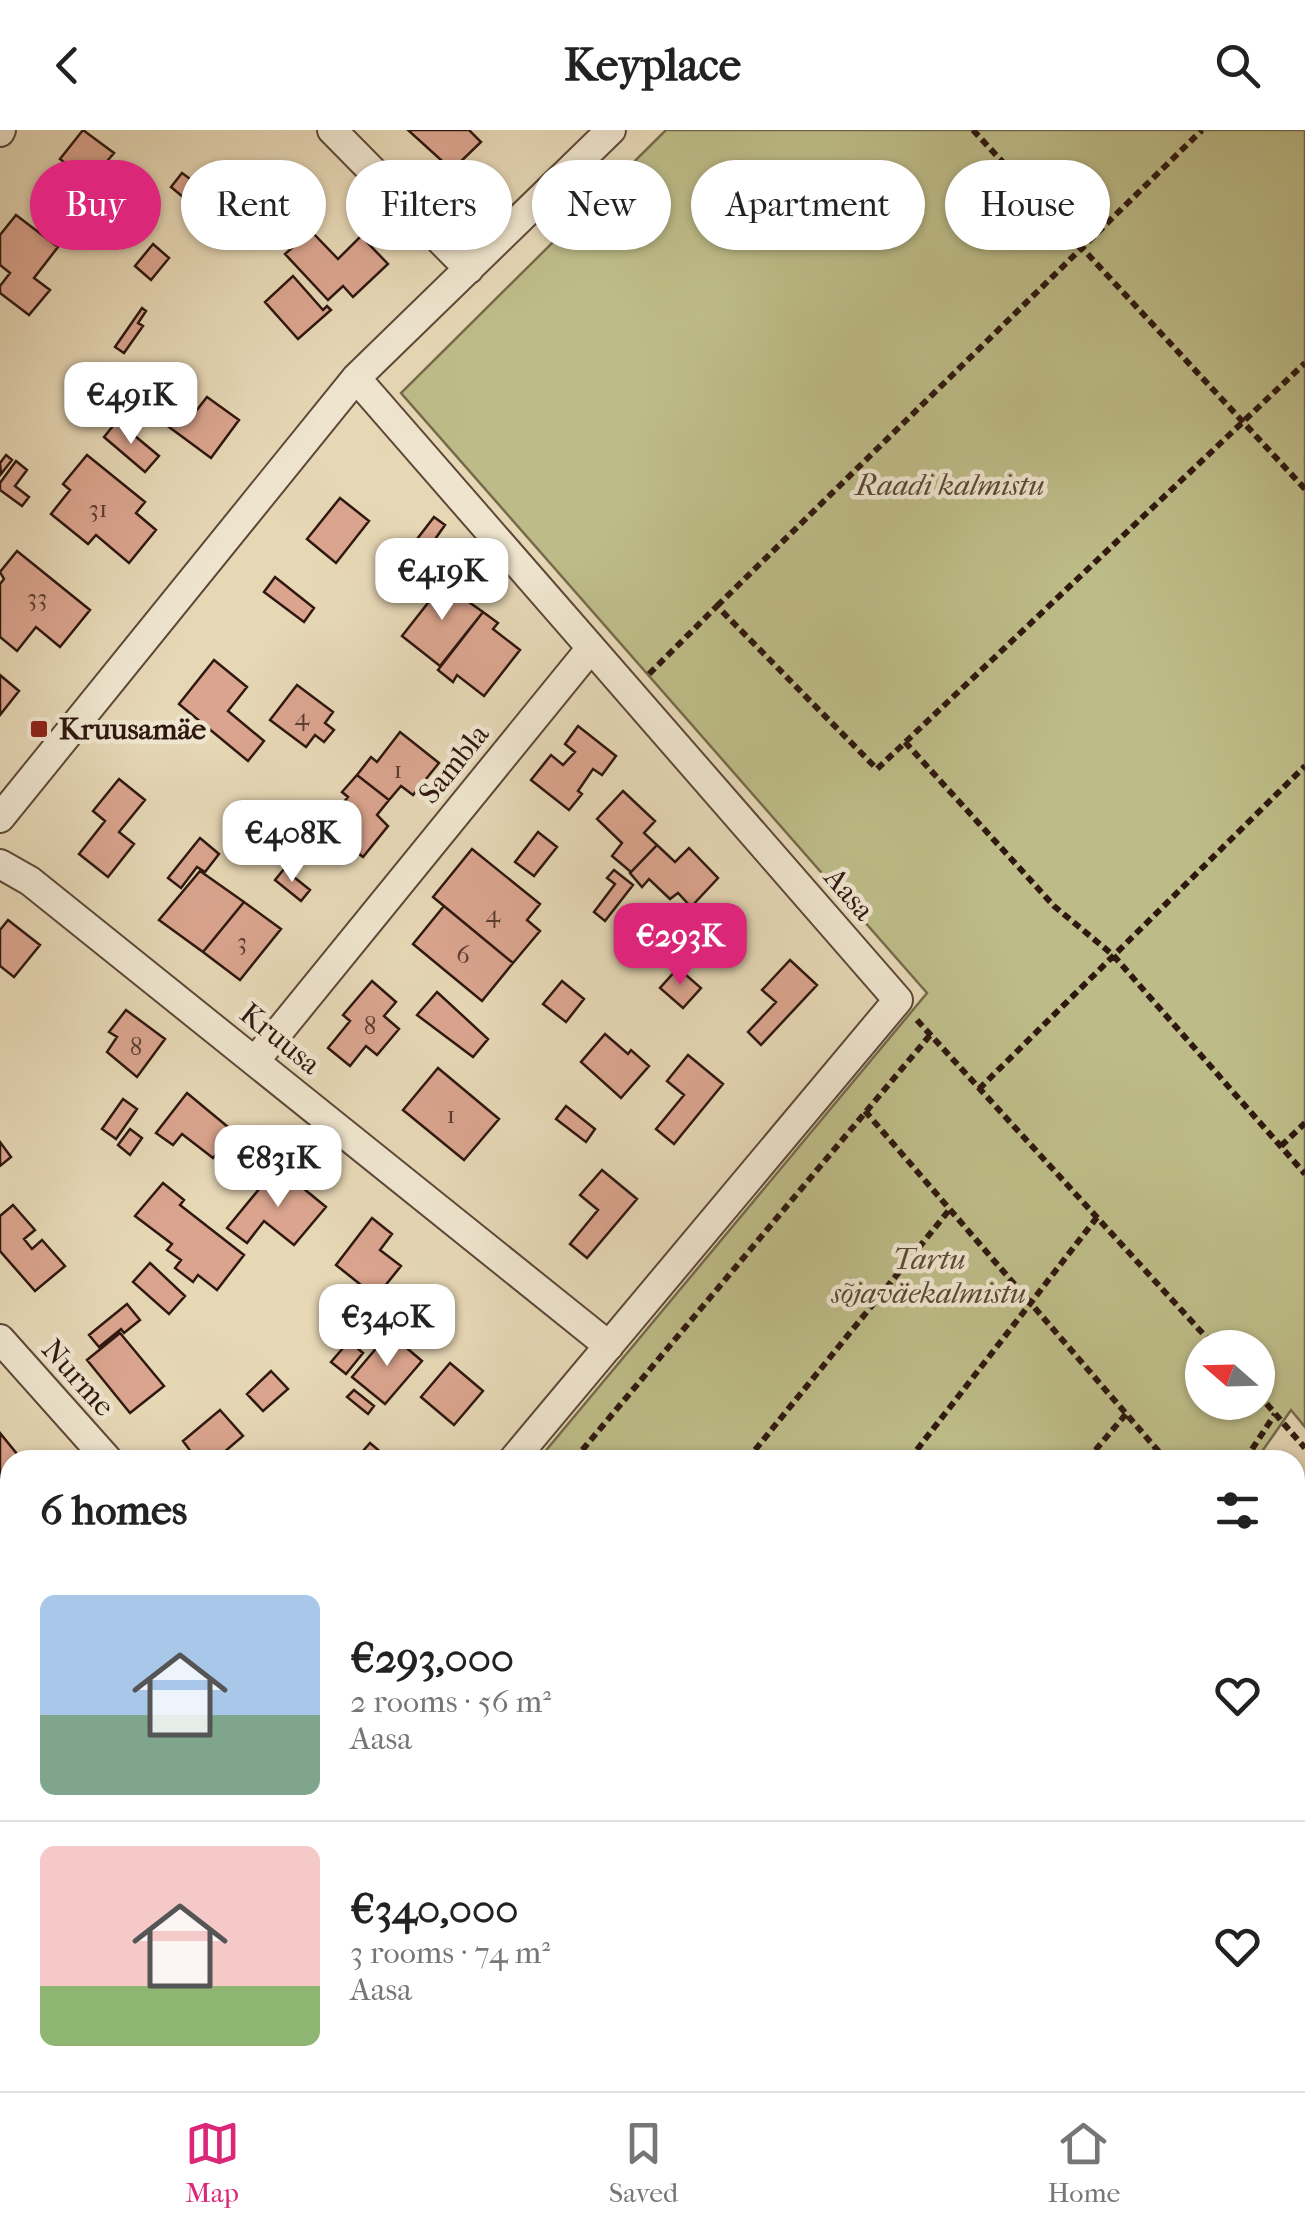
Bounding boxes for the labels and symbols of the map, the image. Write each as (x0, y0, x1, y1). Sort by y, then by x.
pin: €491K (61, 362, 201, 447)
park label: Raadi kalmistu (853, 468, 1045, 503)
house number: 31 (88, 494, 108, 523)
pin: €419K (372, 538, 512, 623)
house number: 33 (27, 583, 47, 612)
house number: 4 (295, 702, 311, 731)
place label: Kruusamäe (59, 712, 206, 747)
street label: Sambla (412, 716, 497, 811)
marker: Kruusamäe (28, 718, 50, 740)
house number: 1 (394, 755, 402, 784)
pin: €408K (222, 800, 362, 885)
street label: Aasa (816, 860, 882, 928)
house number: 4 (486, 899, 502, 928)
pin: €293K (610, 903, 750, 988)
house number: 3 (237, 927, 247, 956)
house number: 6 (456, 940, 470, 969)
street label: Kruusa (233, 996, 328, 1083)
house number: 8 (364, 1011, 376, 1040)
house number: 8 (130, 1032, 142, 1061)
house number: 1 (447, 1100, 455, 1129)
pin: €831K (208, 1125, 348, 1210)
park label: Tartu sõjaväekalmistu (831, 1242, 1026, 1311)
pin: €340K (317, 1284, 457, 1369)
north arrow (1185, 1330, 1275, 1420)
street label: Nurme (34, 1332, 122, 1424)

